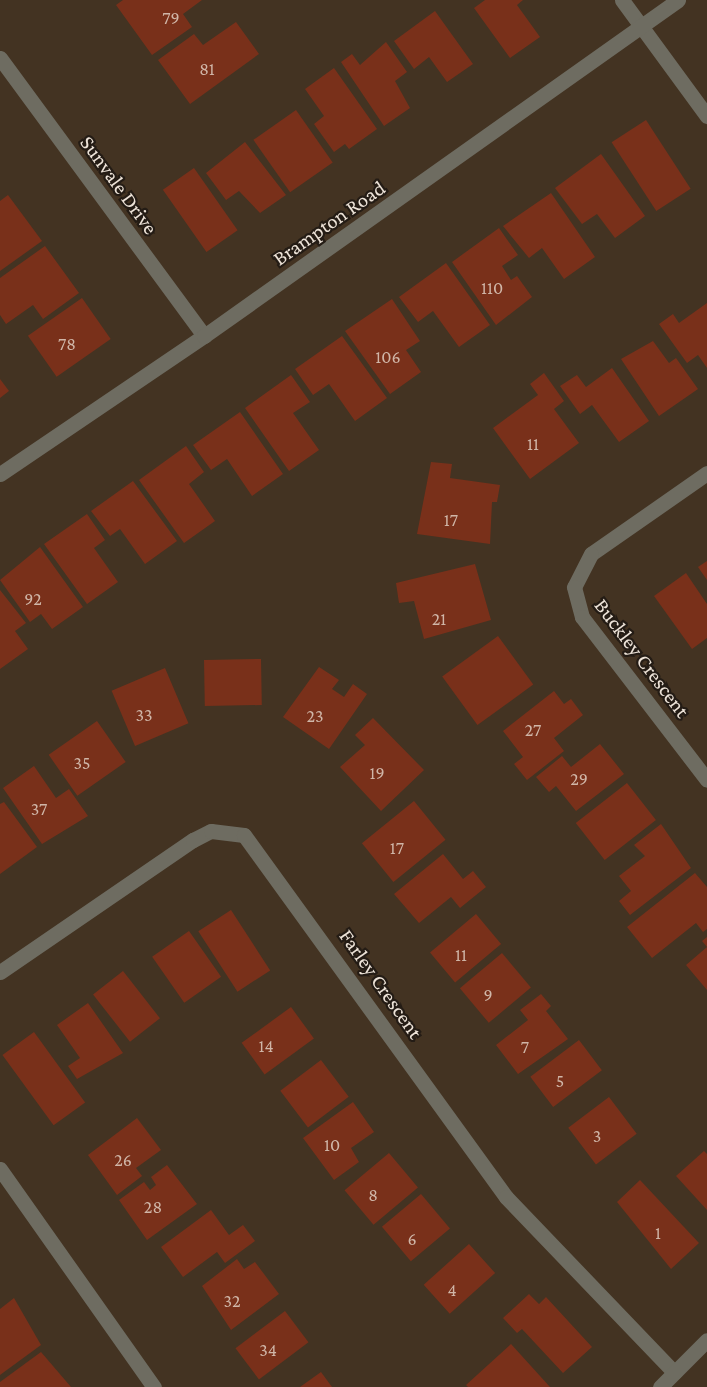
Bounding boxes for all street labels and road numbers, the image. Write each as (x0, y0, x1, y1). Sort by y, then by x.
street label: Sunvale Drive (75, 131, 163, 239)
street label: Brampton Road (268, 175, 390, 271)
street label: Buckley Crescent (589, 594, 695, 722)
street label: Farley Crescent (334, 924, 428, 1044)

